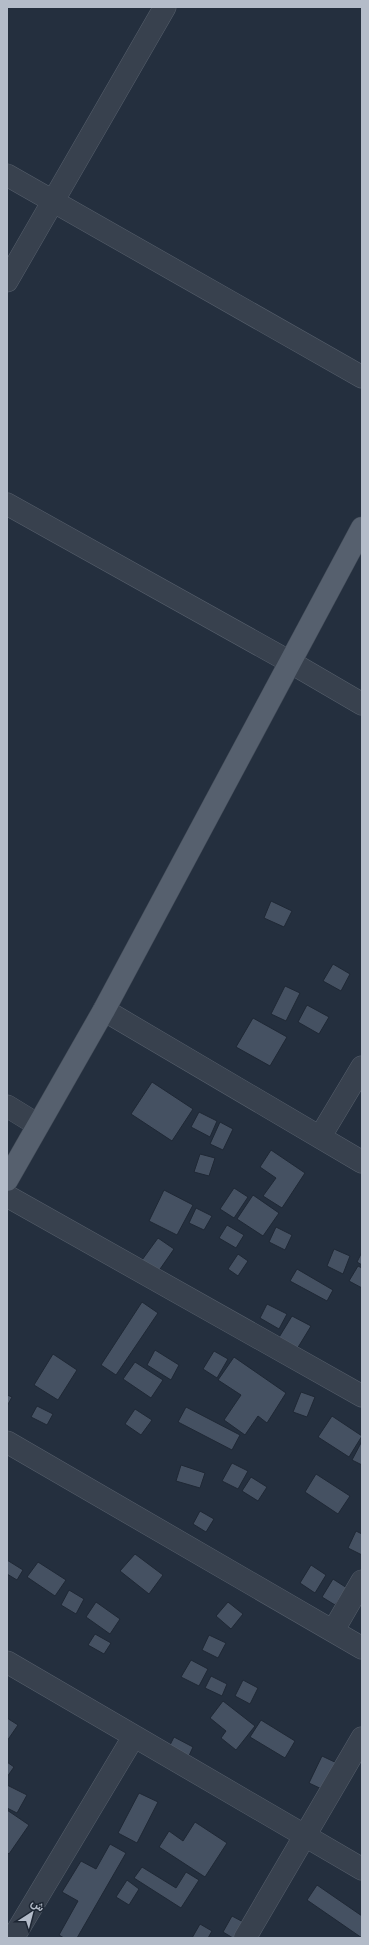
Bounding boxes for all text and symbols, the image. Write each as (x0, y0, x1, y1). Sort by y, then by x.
north arrow (12, 1893, 52, 1933)
text: ش (28, 1896, 47, 1914)

